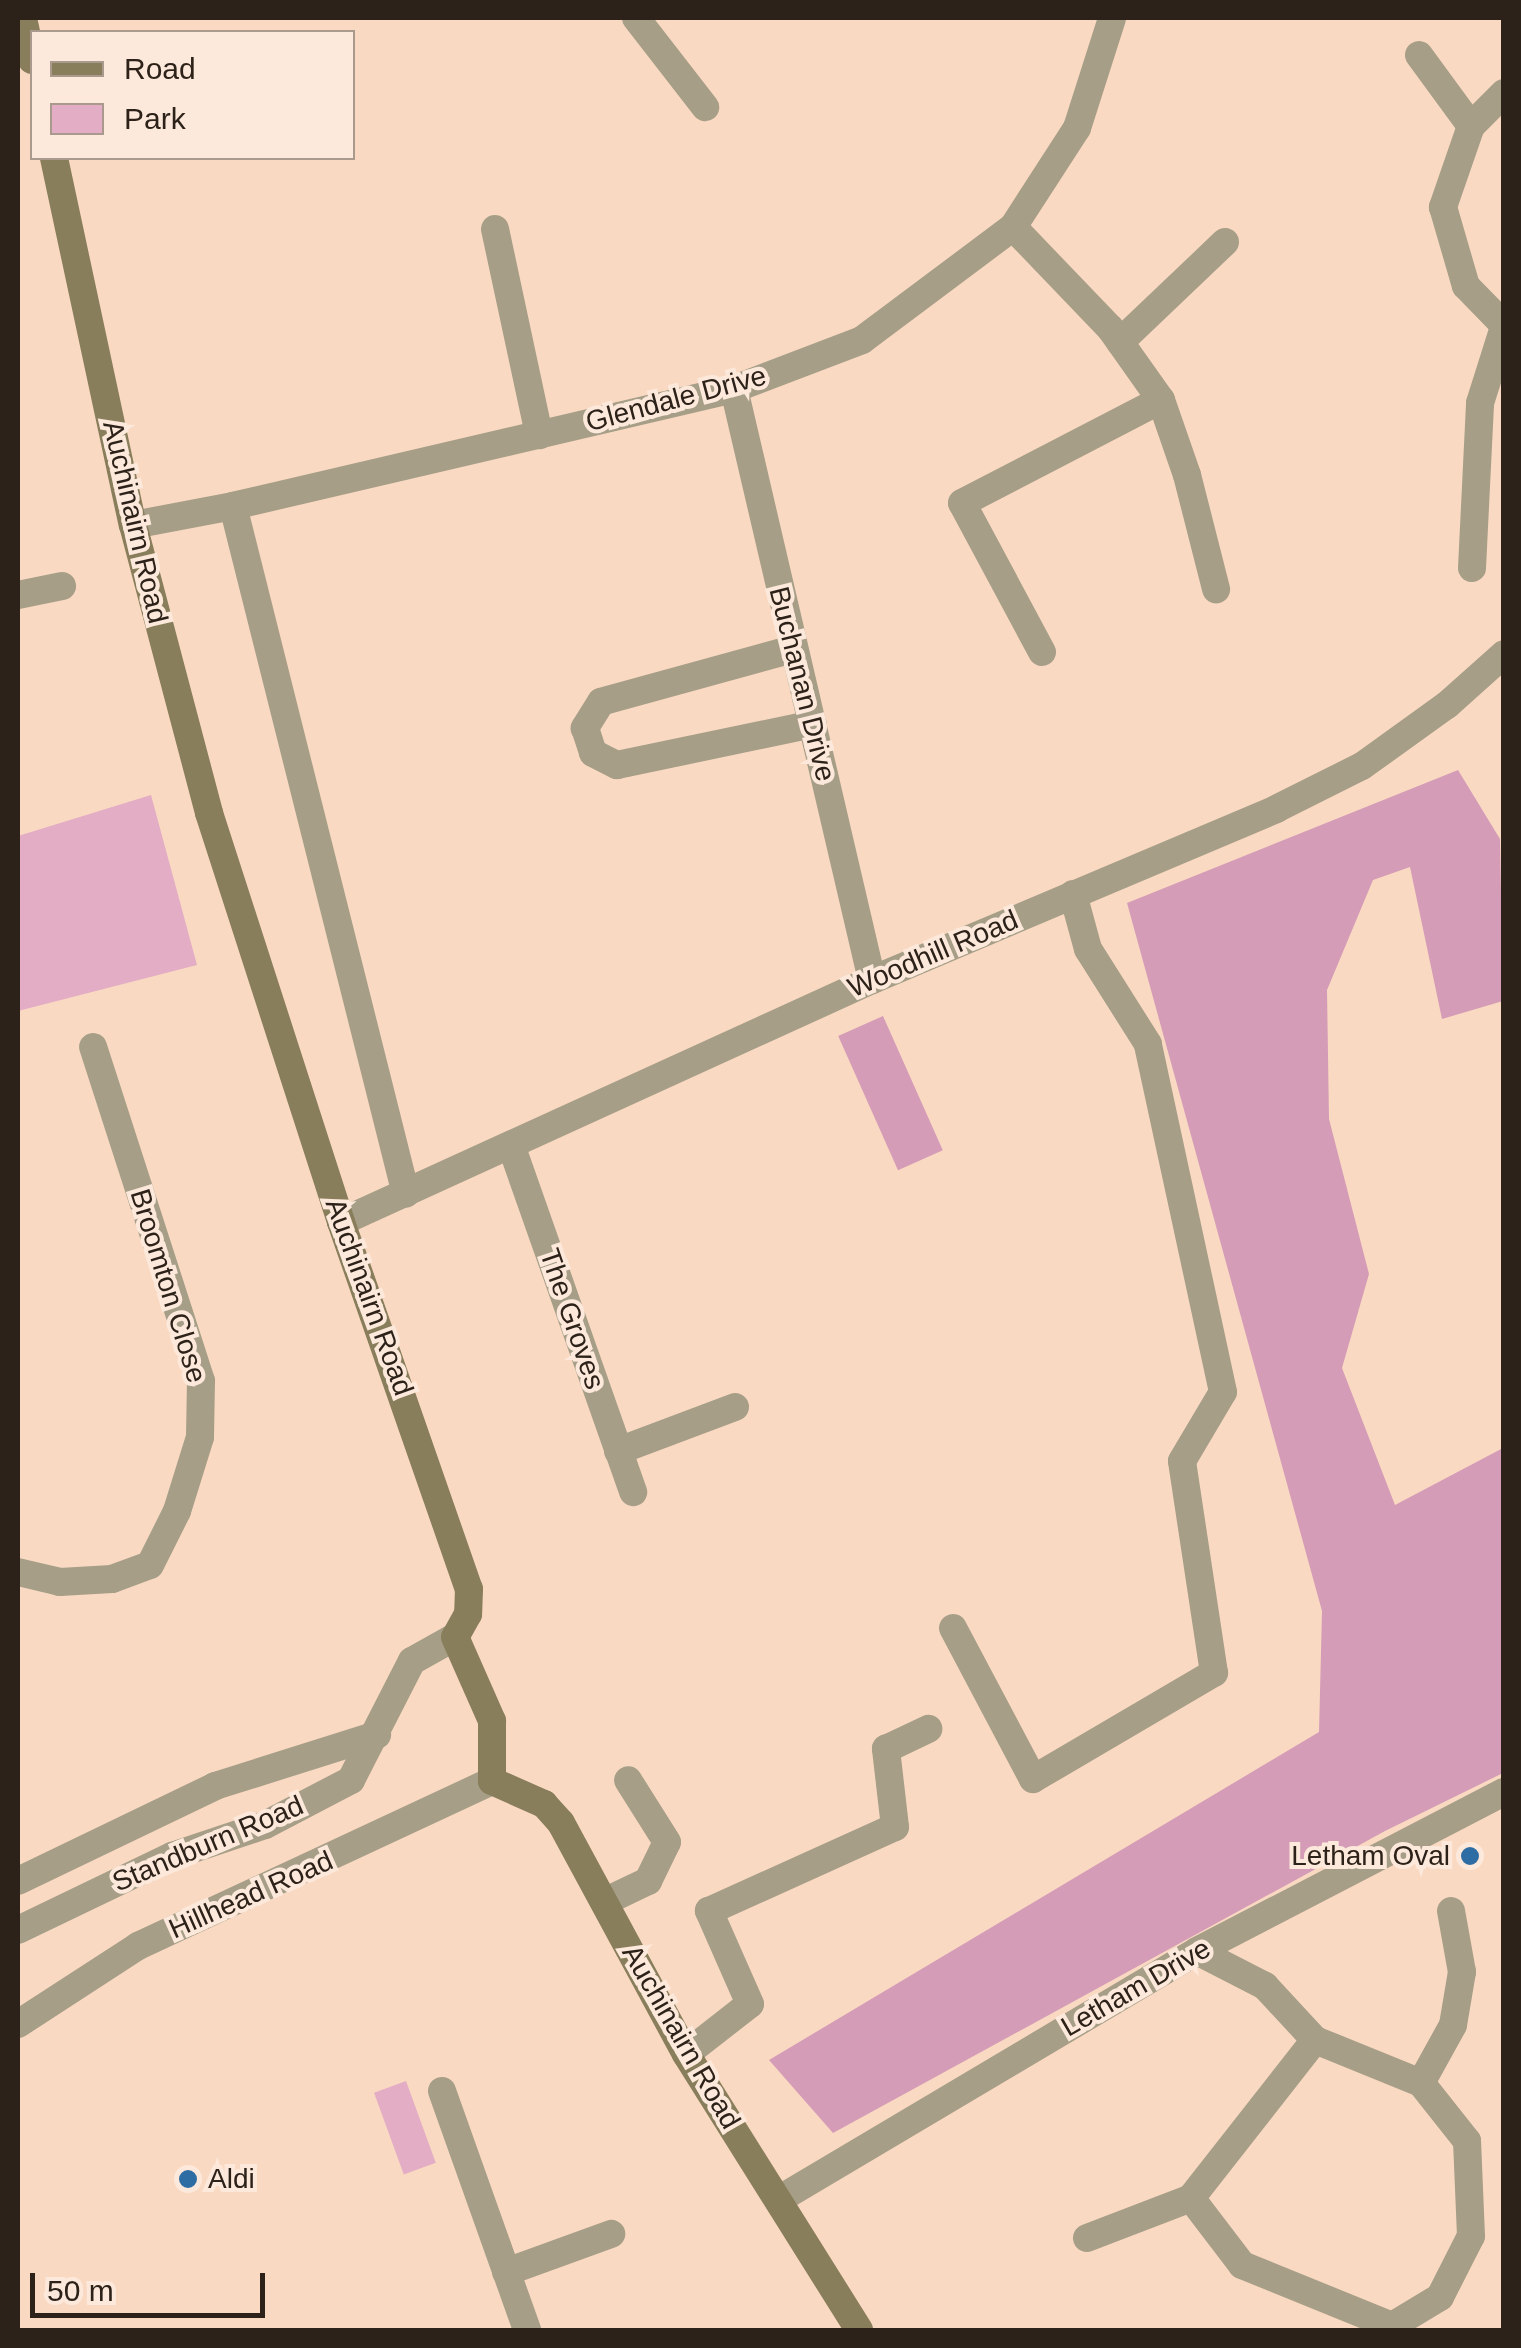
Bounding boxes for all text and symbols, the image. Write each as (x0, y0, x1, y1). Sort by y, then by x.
legend (30, 30, 355, 160)
text: Road (124, 52, 196, 85)
text: Park (124, 102, 186, 135)
street label: Glendale Drive (582, 359, 770, 439)
street label: Auchinairn Road (95, 417, 175, 627)
street label: Buchanan Drive (762, 583, 842, 785)
street label: Woodhill Road (843, 903, 1023, 1005)
street label: Broomton Close (123, 1185, 213, 1387)
street label: Auchinairn Road (318, 1194, 420, 1400)
street label: The Groves (532, 1244, 612, 1394)
street label: Standburn Road (108, 1789, 308, 1899)
place label: Letham Oval (1291, 1839, 1450, 1873)
street label: Hillhead Road (164, 1844, 338, 1946)
marker: Letham Oval (1459, 1845, 1481, 1867)
street label: Letham Drive (1055, 1932, 1217, 2044)
street label: Auchinairn Road (615, 1939, 747, 2135)
place label: Aldi (208, 2162, 255, 2196)
marker: Aldi (177, 2168, 199, 2190)
scale bar (35, 2253, 270, 2315)
text: 50 m (47, 2274, 114, 2307)

